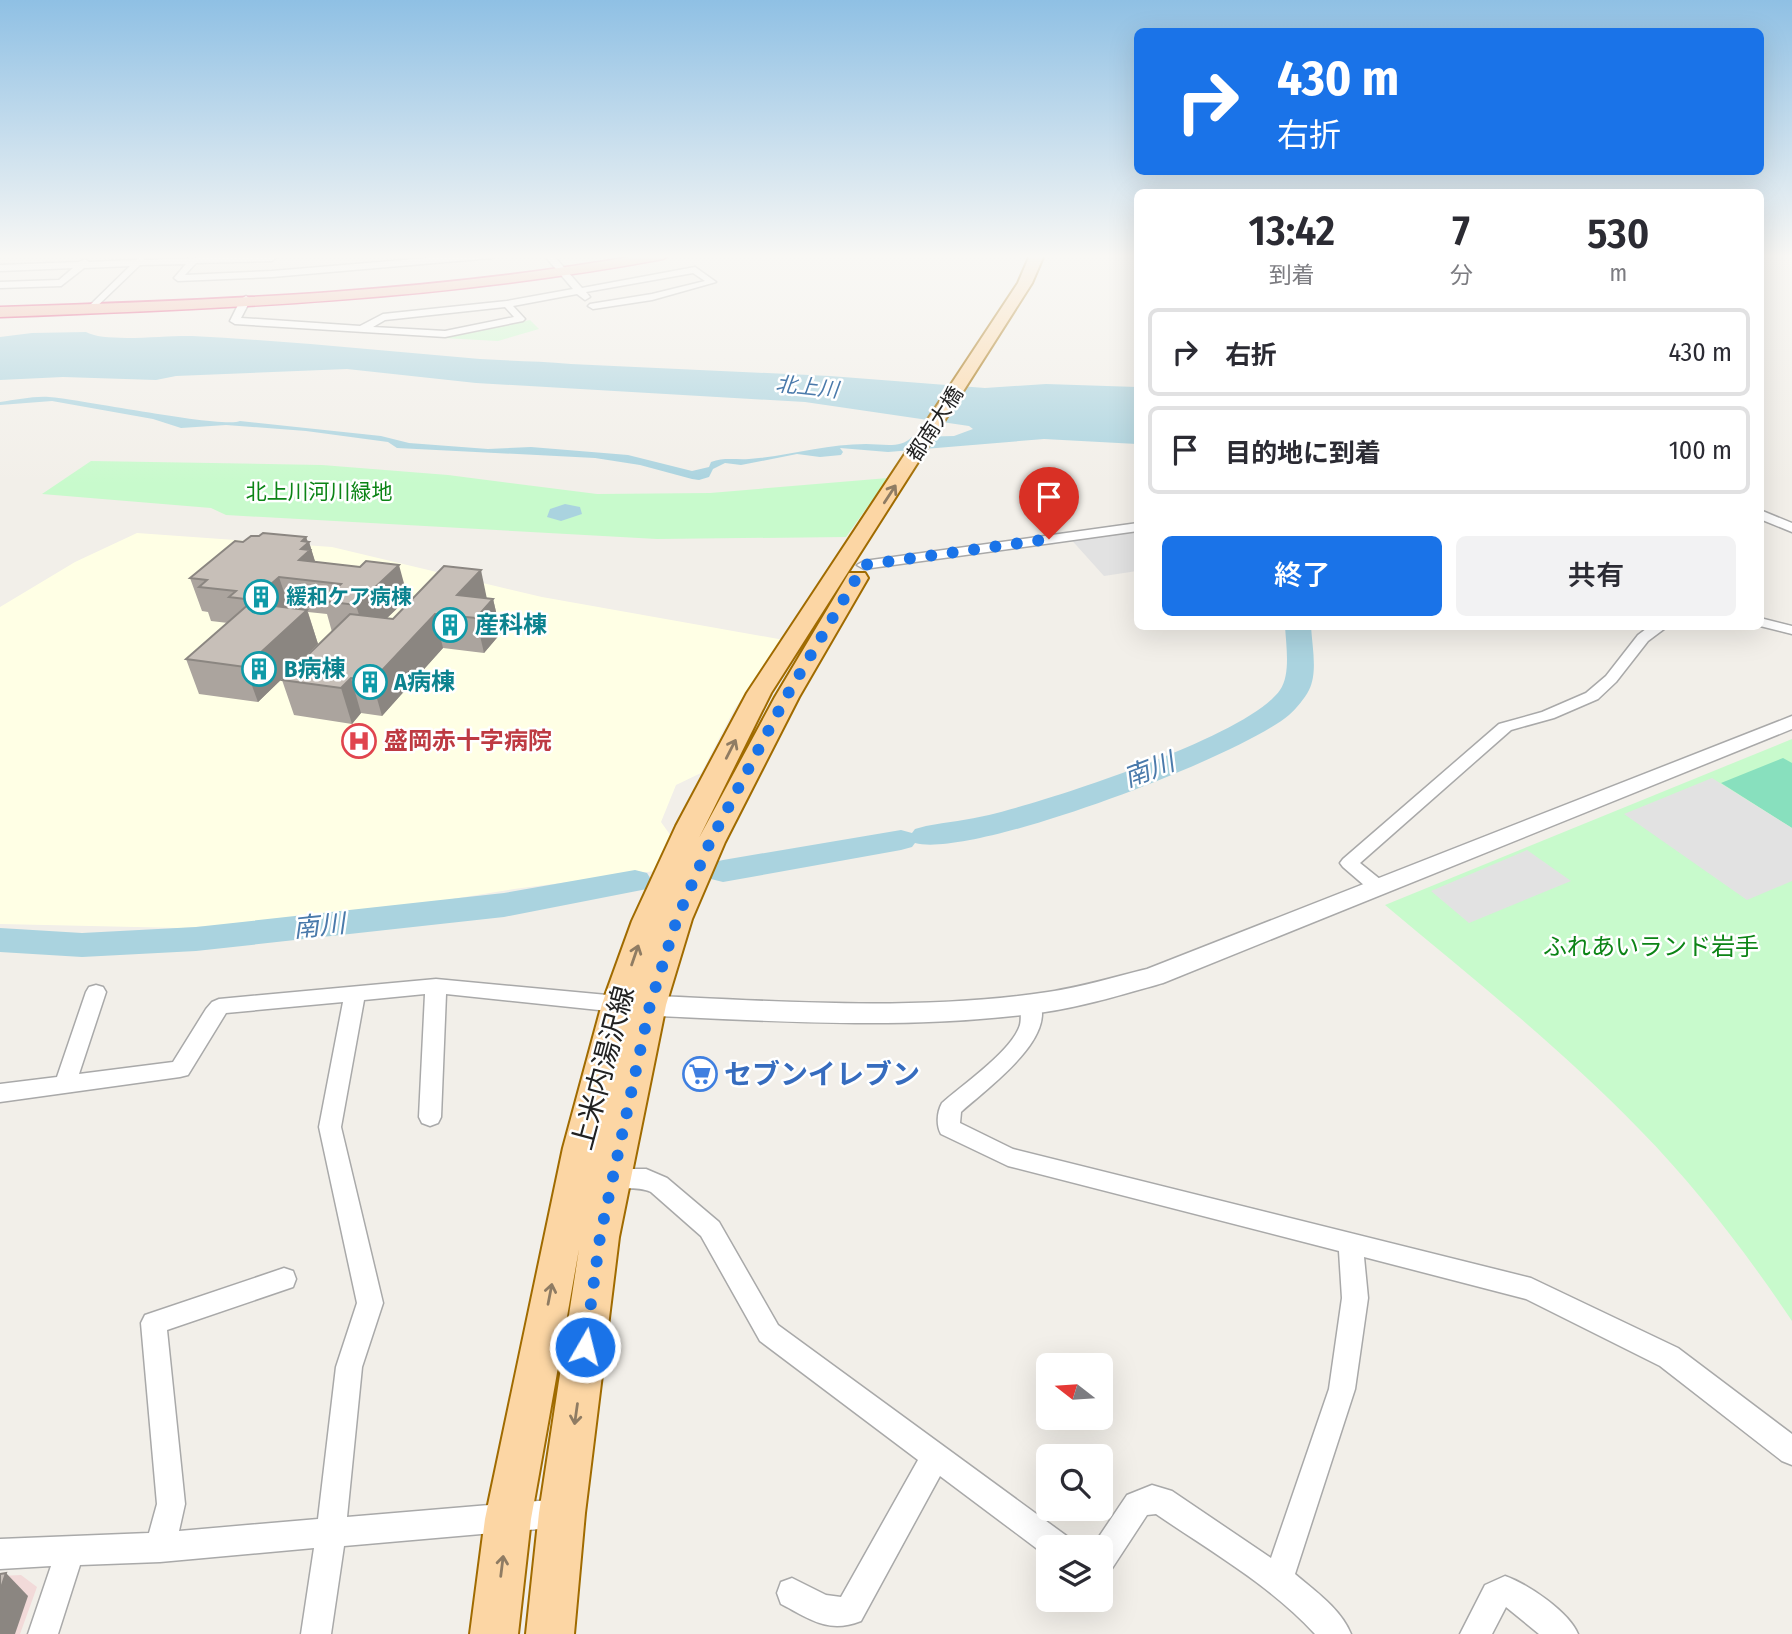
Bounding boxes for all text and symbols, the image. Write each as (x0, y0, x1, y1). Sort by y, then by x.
text: 430 m (1277, 49, 1399, 108)
icon: right (1162, 56, 1253, 147)
text: 右折 (1277, 116, 1341, 154)
text: 13:42 (1249, 206, 1335, 256)
text: 7 (1452, 206, 1470, 256)
text: 530 (1587, 209, 1649, 259)
text: m (1609, 259, 1627, 287)
text: 到着 (1269, 261, 1315, 289)
text: 分 (1450, 261, 1473, 289)
icon: right (1166, 333, 1204, 371)
text: 430 m (1668, 337, 1732, 368)
text: 右折 (1225, 340, 1277, 371)
water label: 北上川 (774, 371, 842, 403)
street label: 都南大橋 (901, 382, 969, 466)
icon: arrive (1166, 431, 1204, 469)
text: 100 m (1669, 435, 1732, 466)
text: 目的地に到着 (1225, 438, 1381, 469)
pin (1019, 467, 1079, 539)
icon: arrive (1030, 478, 1068, 516)
park label: 北上川河川緑地 (246, 479, 393, 505)
one-way arrow (883, 485, 897, 504)
button: 終了 (1162, 536, 1442, 616)
button: 共有 (1456, 536, 1736, 616)
building icon: 緩和ケア病棟 (242, 578, 280, 616)
place label: 緩和ケア病棟 (286, 584, 412, 610)
building icon: 産科棟 (431, 606, 469, 644)
place label: 産科棟 (475, 611, 547, 639)
building icon: B病棟 (240, 650, 278, 688)
place label: B病棟 (284, 655, 345, 683)
building icon: A病棟 (351, 663, 389, 701)
place label: A病棟 (393, 668, 455, 696)
hospital icon: 盛岡赤十字病院 (340, 722, 378, 760)
place label: 盛岡赤十字病院 (384, 727, 552, 755)
one-way arrow (724, 739, 738, 760)
water label: 南川 (1119, 745, 1182, 794)
water label: 南川 (292, 908, 349, 944)
park label: ふれあいランド岩手 (1543, 933, 1759, 961)
one-way arrow (630, 944, 642, 966)
street label: 上米内湯沢線 (565, 983, 641, 1153)
supermarket icon: セブンイレブン (681, 1055, 719, 1093)
place label: セブンイレブン (724, 1058, 920, 1091)
one-way arrow (544, 1283, 557, 1306)
position arrow (548, 1310, 622, 1384)
north arrow (1036, 1353, 1113, 1430)
map controls (1036, 1353, 1113, 1612)
one-way arrow (569, 1402, 582, 1425)
button: search (1036, 1444, 1113, 1521)
button: layers (1036, 1535, 1113, 1612)
one-way arrow (496, 1555, 509, 1578)

